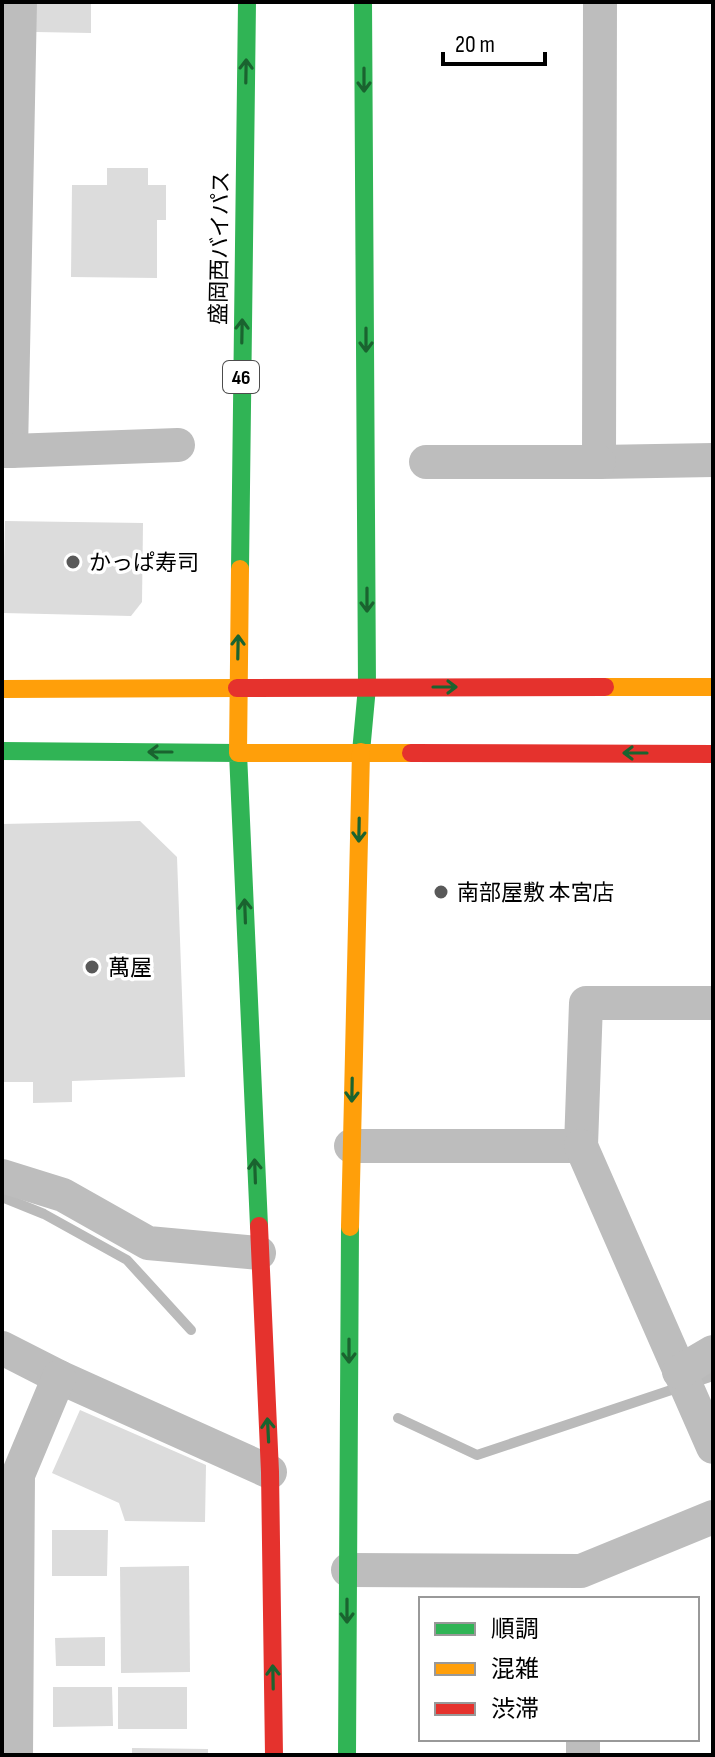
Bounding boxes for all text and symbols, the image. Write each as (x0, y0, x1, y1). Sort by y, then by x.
scale bar (443, 16, 545, 66)
text: 20 m (455, 30, 495, 59)
one-way arrow (238, 58, 253, 85)
one-way arrow (356, 66, 372, 93)
street label: 盛岡西バイパス (206, 171, 235, 325)
one-way arrow (234, 318, 250, 345)
one-way arrow (358, 326, 374, 353)
road number: 46 (223, 361, 259, 393)
place label: かっぱ寿司 (89, 550, 199, 577)
marker: かっぱ寿司 (64, 553, 82, 571)
one-way arrow (359, 586, 375, 613)
one-way arrow (230, 634, 246, 661)
one-way arrow (431, 679, 458, 695)
one-way arrow (147, 744, 174, 760)
one-way arrow (622, 745, 649, 761)
one-way arrow (351, 816, 366, 843)
place label: 南部屋敷 本宮店 (457, 880, 615, 907)
marker: 南部屋敷 本宮店 (432, 883, 450, 901)
one-way arrow (237, 898, 252, 925)
place label: 萬屋 (108, 955, 152, 982)
marker: 萬屋 (83, 958, 101, 976)
one-way arrow (345, 1076, 360, 1103)
one-way arrow (248, 1158, 263, 1185)
one-way arrow (341, 1337, 357, 1364)
one-way arrow (260, 1417, 275, 1444)
one-way arrow (340, 1597, 355, 1624)
legend (419, 1597, 699, 1741)
text: 順調 (491, 1615, 539, 1644)
text: 混雑 (491, 1655, 539, 1684)
one-way arrow (265, 1664, 280, 1691)
text: 渋滞 (491, 1695, 539, 1724)

